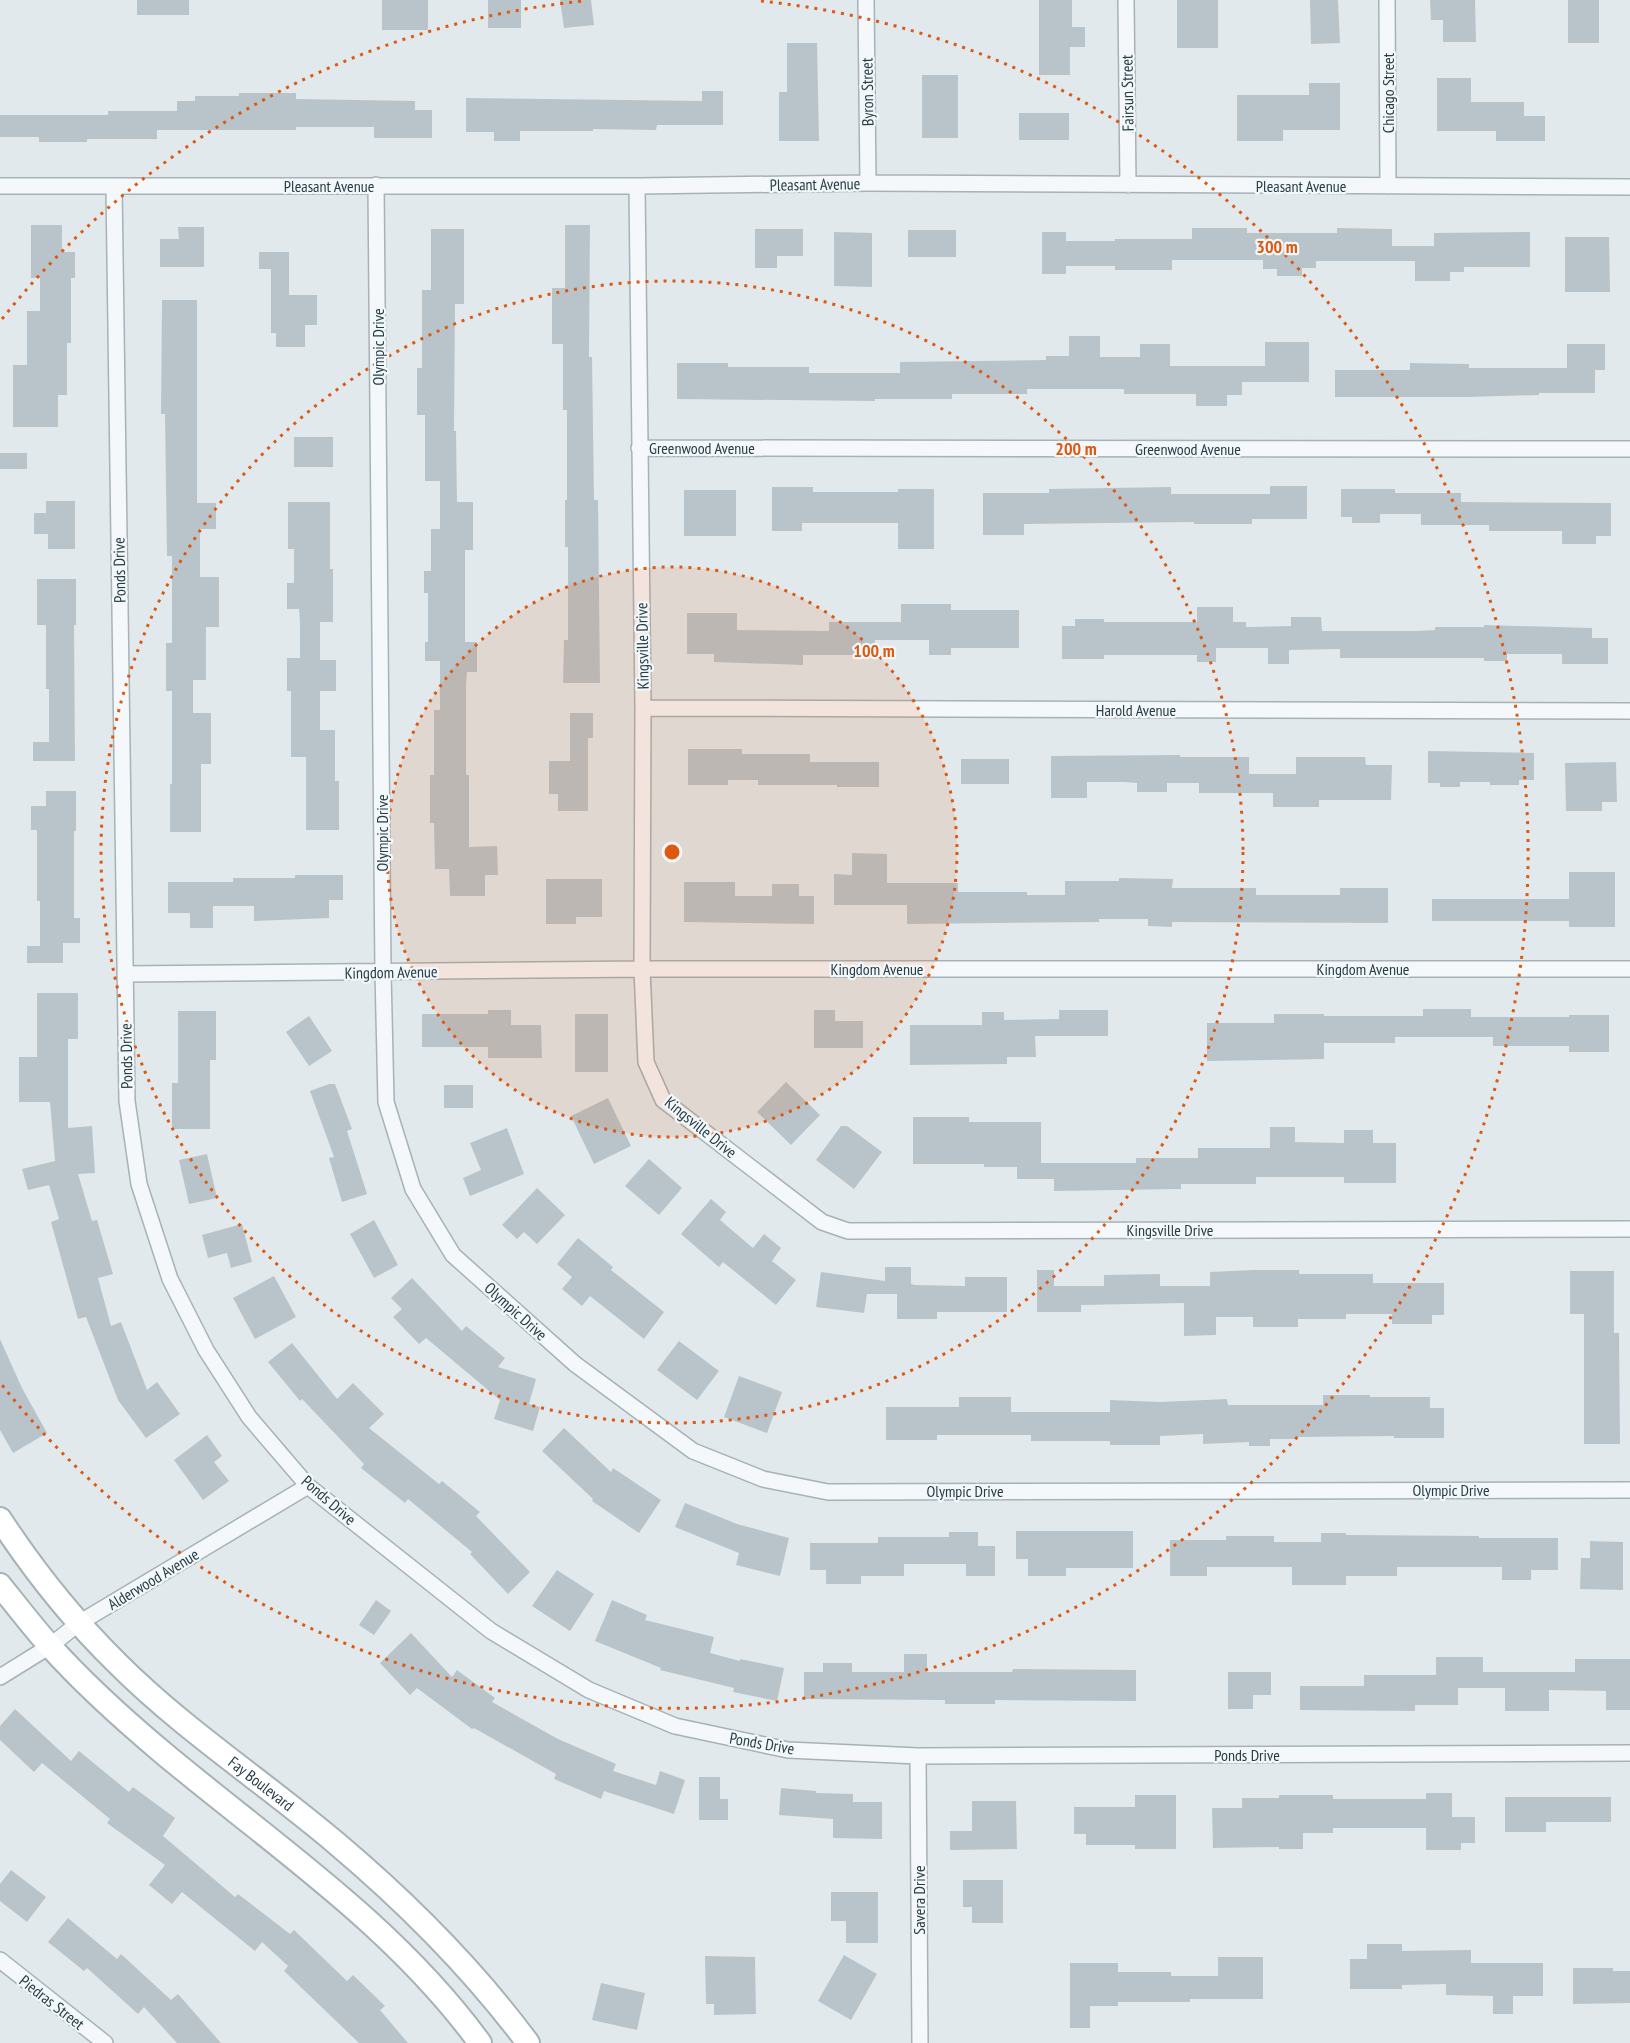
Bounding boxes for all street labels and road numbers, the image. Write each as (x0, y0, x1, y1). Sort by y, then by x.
street label: Chicago Street (1378, 52, 1398, 133)
street label: Fairsun Street (1116, 54, 1138, 132)
street label: Byron Street (856, 57, 878, 126)
street label: Pleasant Avenue (770, 173, 860, 195)
street label: Pleasant Avenue (284, 176, 374, 196)
street label: Pleasant Avenue (1256, 176, 1346, 196)
street label: Olympic Drive (368, 308, 388, 386)
street label: Greenwood Avenue (649, 438, 755, 458)
street label: Greenwood Avenue (1135, 439, 1241, 459)
street label: Ponds Drive (108, 537, 130, 603)
street label: Kingsville Drive (631, 602, 653, 690)
street label: Harold Avenue (1096, 700, 1176, 720)
street label: Olympic Drive (372, 794, 392, 872)
street label: Kingdom Avenue (831, 959, 923, 979)
street label: Kingdom Avenue (1317, 959, 1409, 979)
street label: Kingdom Avenue (344, 961, 438, 983)
street label: Ponds Drive (115, 1023, 137, 1089)
street label: Kingsville Drive (661, 1092, 741, 1162)
street label: Kingsville Drive (1127, 1220, 1213, 1240)
street label: Olympic Drive (481, 1278, 551, 1344)
street label: Ponds Drive (298, 1471, 360, 1529)
street label: Olympic Drive (1412, 1480, 1490, 1500)
street label: Olympic Drive (926, 1481, 1004, 1501)
street label: Alderwood Avenue (104, 1544, 202, 1614)
street label: Ponds Drive (728, 1727, 796, 1759)
street label: Ponds Drive (1214, 1745, 1280, 1765)
street label: Fay Boulevard (224, 1752, 298, 1815)
street label: Savera Drive (909, 1865, 929, 1935)
street label: Piedras Street (16, 1970, 89, 2034)

